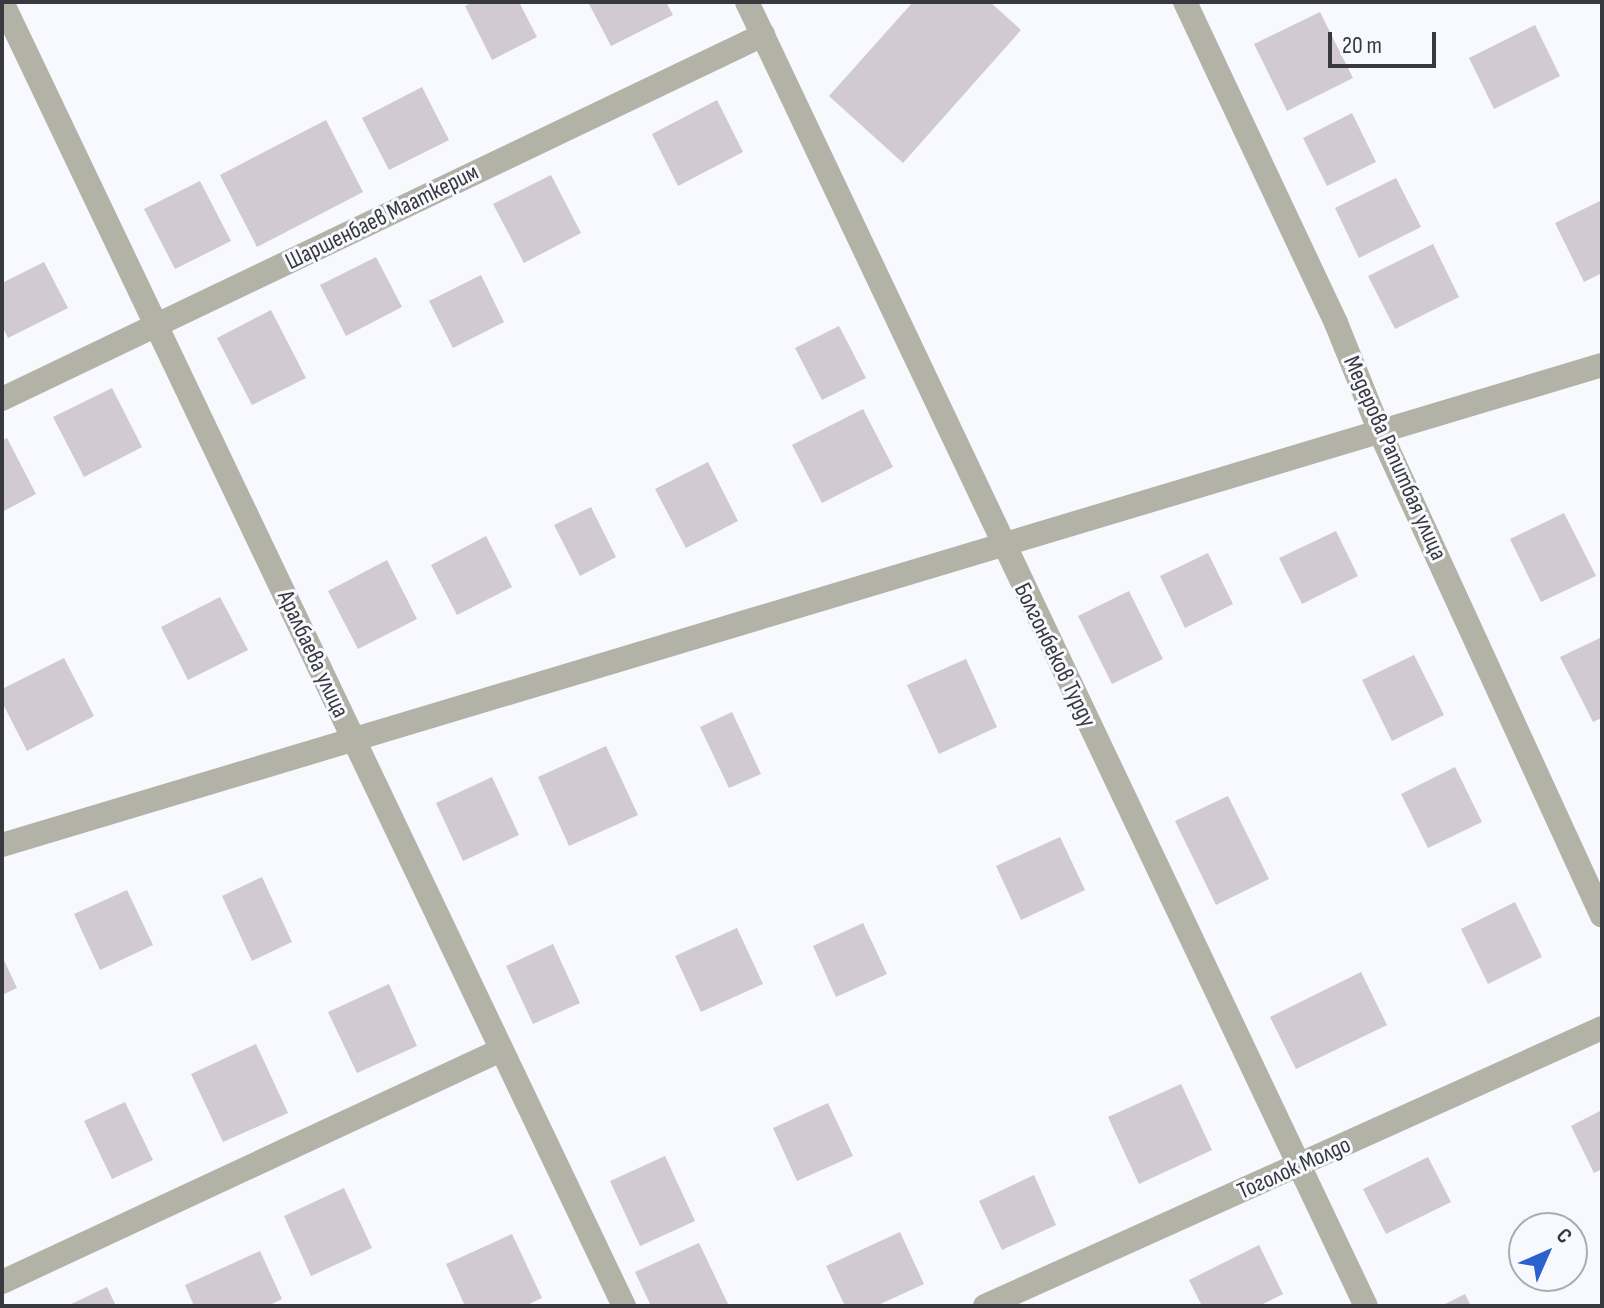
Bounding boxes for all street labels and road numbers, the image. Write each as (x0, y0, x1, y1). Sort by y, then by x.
street label: Шаршенбаев Мааткерим (281, 158, 483, 276)
street label: Медерова Рапитбая улица (1337, 351, 1453, 565)
street label: Болгонбеков Турду (1008, 578, 1102, 732)
street label: Аралбаева улица (271, 586, 355, 722)
street label: Тоголок Молдо (1233, 1130, 1355, 1206)

